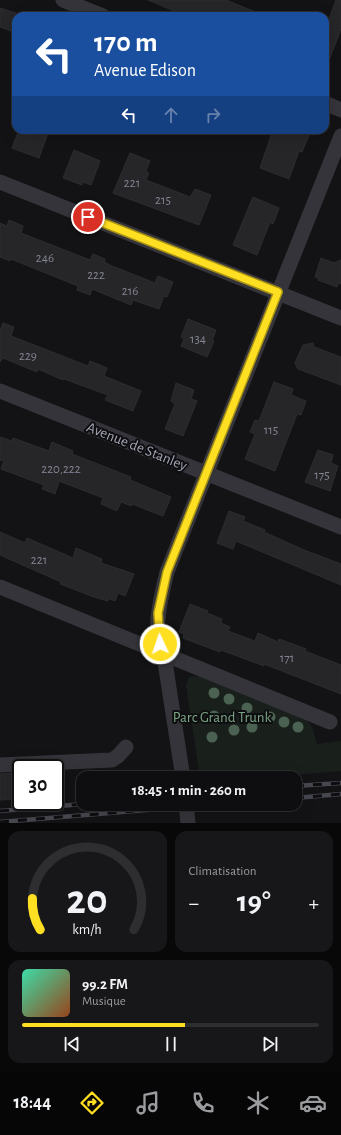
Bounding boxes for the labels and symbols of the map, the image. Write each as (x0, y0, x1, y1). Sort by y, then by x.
house number: 221 (124, 177, 140, 190)
house number: 215 (155, 194, 171, 207)
pin (71, 200, 105, 234)
house number: 246 (36, 252, 54, 265)
house number: 222 (87, 269, 105, 282)
house number: 216 (122, 285, 138, 298)
house number: 134 (190, 333, 206, 346)
house number: 229 (19, 350, 37, 363)
street label: Avenue de Stanley (85, 420, 190, 474)
house number: 115 (264, 424, 278, 437)
house number: 220,222 (41, 463, 81, 476)
house number: 175 (314, 469, 330, 482)
house number: 221 (31, 554, 47, 567)
position arrow (139, 623, 181, 665)
house number: 171 (280, 652, 294, 665)
park label: Parc Grand Trunk (173, 710, 272, 725)
speed limit sign: 30 (12, 759, 64, 811)

